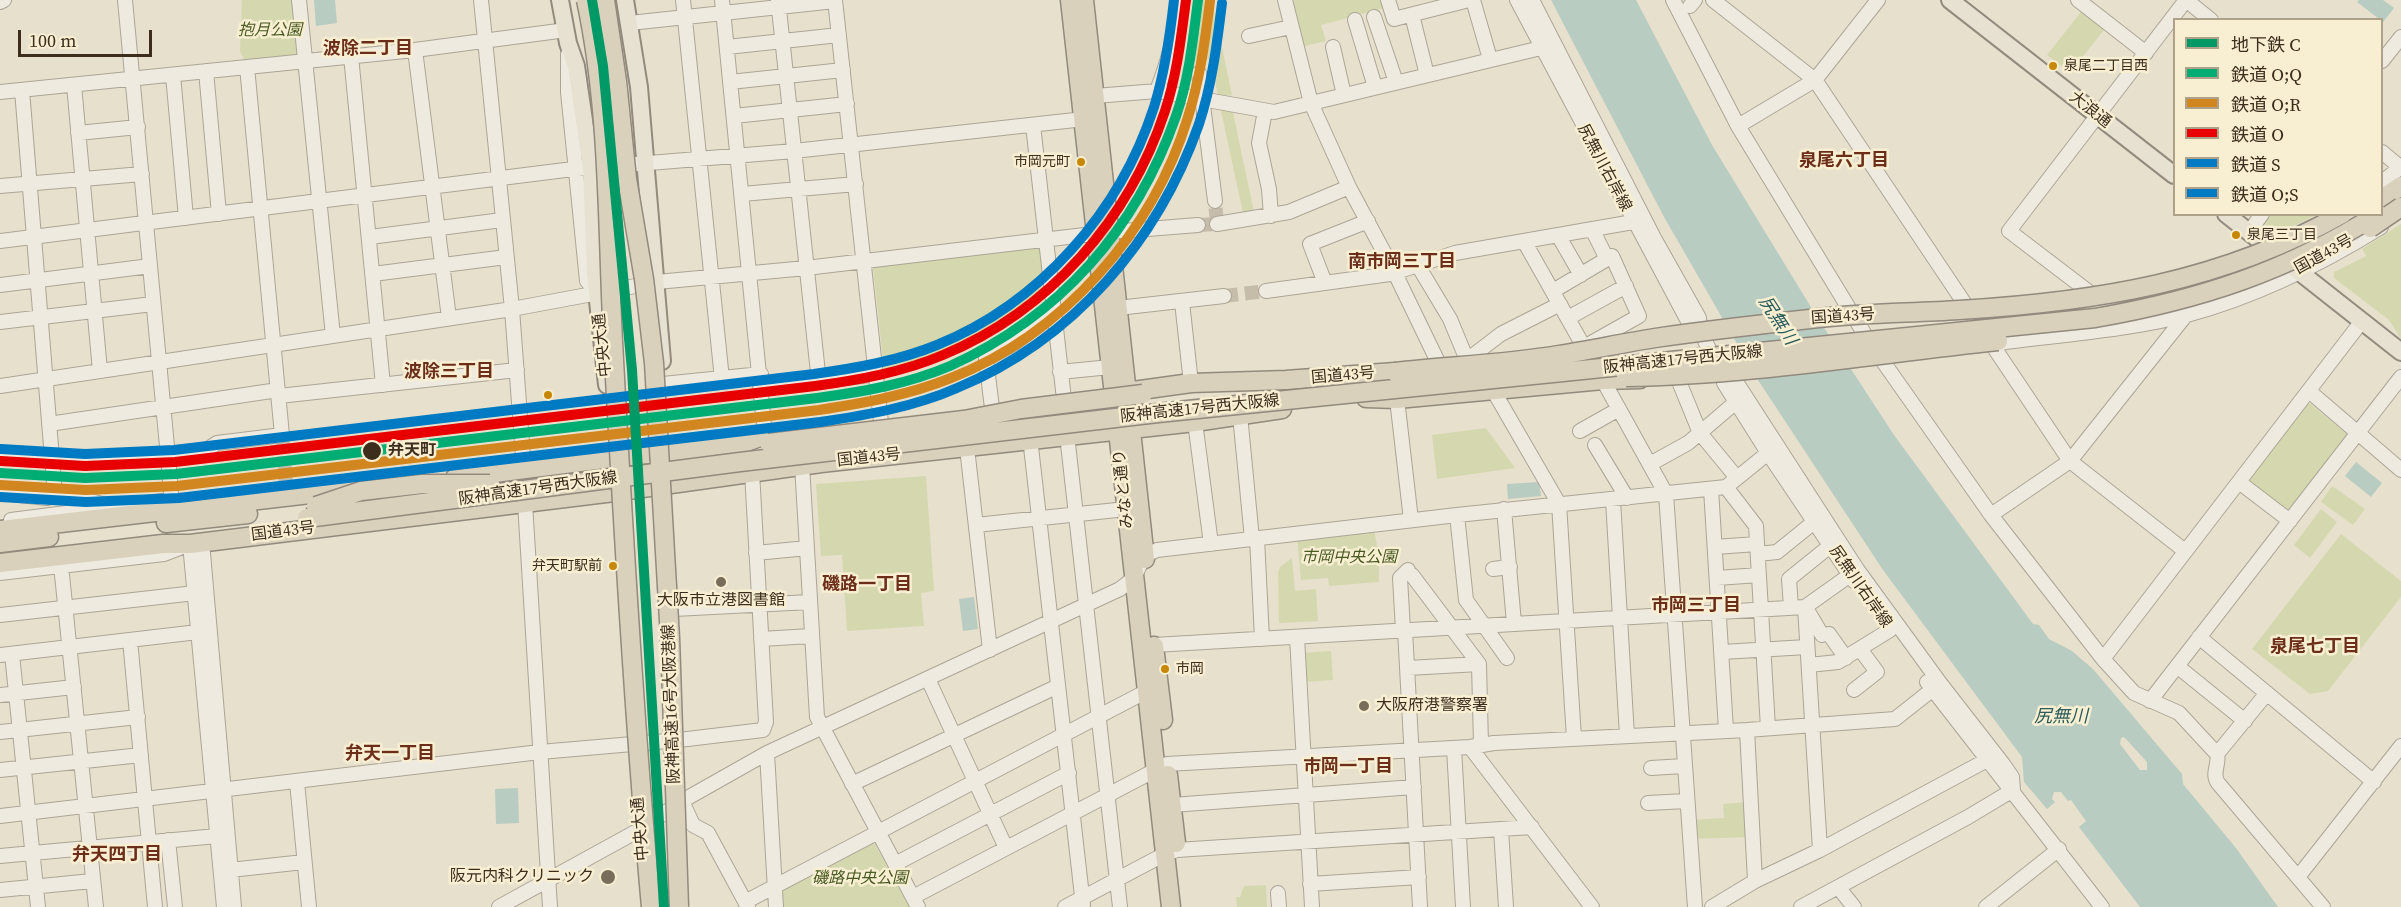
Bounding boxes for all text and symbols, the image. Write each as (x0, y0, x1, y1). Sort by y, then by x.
scale bar (21, 18, 154, 56)
legend (2173, 18, 2383, 216)
park label: 抱月公園 (238, 21, 302, 41)
text: 100 m (29, 28, 76, 53)
text: 地下鉄 C (2231, 32, 2301, 57)
district label: 波除二丁目 (323, 38, 413, 60)
place label: 泉尾二丁目西 (2064, 58, 2148, 74)
marker: 泉尾二丁目西 (2047, 60, 2059, 72)
text: 鉄道 O;Q (2231, 62, 2302, 87)
street label: 大浪通 (2065, 88, 2115, 132)
text: 鉄道 O;R (2231, 92, 2301, 117)
street label: 尻無川右岸線 (1573, 121, 1635, 215)
text: 鉄道 O (2231, 122, 2284, 147)
district label: 泉尾六丁目 (1799, 150, 1889, 172)
text: 鉄道 S (2231, 152, 2280, 177)
place label: 市岡元町 (1014, 154, 1070, 170)
marker: 市岡元町 (1075, 156, 1087, 168)
text: 鉄道 O;S (2231, 182, 2299, 207)
place label: 泉尾三丁目 (2247, 227, 2317, 243)
marker: 泉尾三丁目 (2230, 229, 2242, 241)
street label: 国道43号 (2291, 231, 2357, 279)
district label: 南市岡三丁目 (1348, 251, 1456, 273)
water label: 尻無川 (1753, 292, 1801, 350)
street label: 国道43号 (1810, 305, 1876, 329)
street label: 中央大通 (590, 312, 616, 378)
street label: 阪神高速17号西大阪線 (1602, 342, 1764, 378)
district label: 波除三丁目 (404, 361, 494, 383)
street label: 国道43号 (1310, 364, 1376, 388)
unlabelled marker (542, 389, 554, 401)
street label: 阪神高速17号西大阪線 (1119, 391, 1281, 427)
marker: 弁天町 (361, 440, 383, 462)
place label: 弁天町 (388, 441, 436, 461)
street label: 国道43号 (836, 445, 902, 471)
street label: みなと通り (1110, 448, 1138, 530)
street label: 阪神高速17号西大阪線 (457, 468, 619, 510)
street label: 国道43号 (250, 519, 316, 545)
street label: 尻無川右岸線 (1825, 542, 1895, 632)
park label: 市岡中央公園 (1301, 548, 1397, 568)
place label: 弁天町駅前 (532, 558, 602, 574)
marker: 弁天町駅前 (607, 560, 619, 572)
district label: 磯路一丁目 (822, 574, 912, 596)
marker: 大阪市立港図書館 (714, 575, 728, 589)
place label: 大阪市立港図書館 (657, 591, 785, 611)
district label: 市岡三丁目 (1651, 595, 1741, 617)
street label: 阪神高速16号大阪港線 (660, 624, 684, 784)
district label: 泉尾七丁目 (2270, 636, 2360, 658)
place label: 市岡 (1176, 661, 1204, 677)
marker: 市岡 (1159, 663, 1171, 675)
place label: 大阪府港警察署 (1376, 696, 1488, 716)
marker: 大阪府港警察署 (1357, 699, 1371, 713)
water label: 尻無川 (2034, 706, 2088, 728)
district label: 弁天一丁目 (345, 743, 435, 765)
district label: 市岡一丁目 (1303, 756, 1393, 778)
street label: 中央大通 (629, 796, 653, 862)
district label: 弁天四丁目 (72, 844, 162, 866)
place label: 阪元内科クリニック (450, 867, 594, 887)
marker: 阪元内科クリニック (599, 868, 617, 886)
park label: 磯路中央公園 (812, 869, 908, 889)

